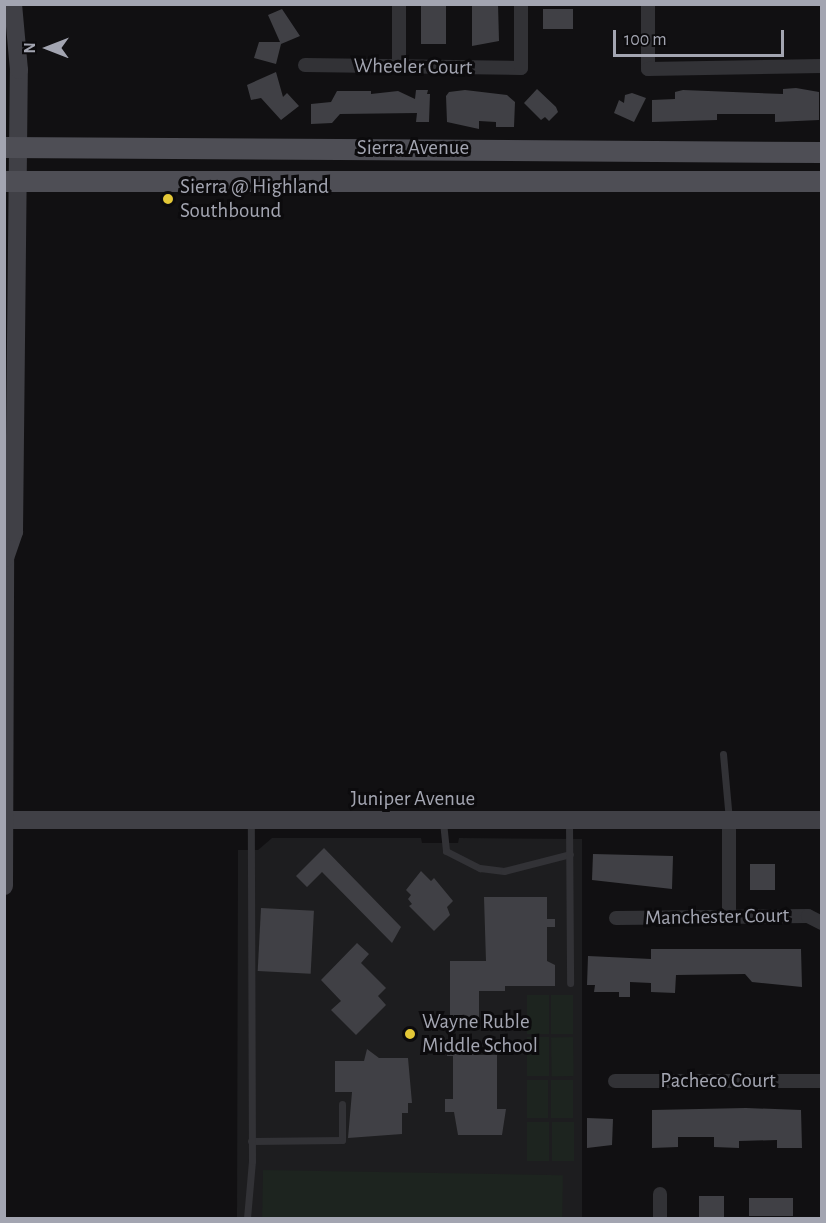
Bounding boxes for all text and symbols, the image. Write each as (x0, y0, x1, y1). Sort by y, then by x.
north arrow (18, 18, 78, 78)
scale bar (616, 18, 787, 56)
text: 100 m (624, 31, 667, 49)
text: N (22, 42, 38, 54)
street label: Wheeler Court (353, 53, 473, 81)
street label: Sierra Avenue (357, 135, 469, 161)
place label: Sierra @ Highland Southbound (180, 174, 329, 224)
marker: Sierra @ Highland Southbound (161, 192, 175, 206)
street label: Juniper Avenue (351, 786, 475, 812)
street label: Manchester Court (645, 903, 789, 931)
place label: Wayne Ruble Middle School (422, 1009, 538, 1059)
marker: Wayne Ruble Middle School (403, 1027, 417, 1041)
street label: Pacheco Court (660, 1068, 776, 1094)

